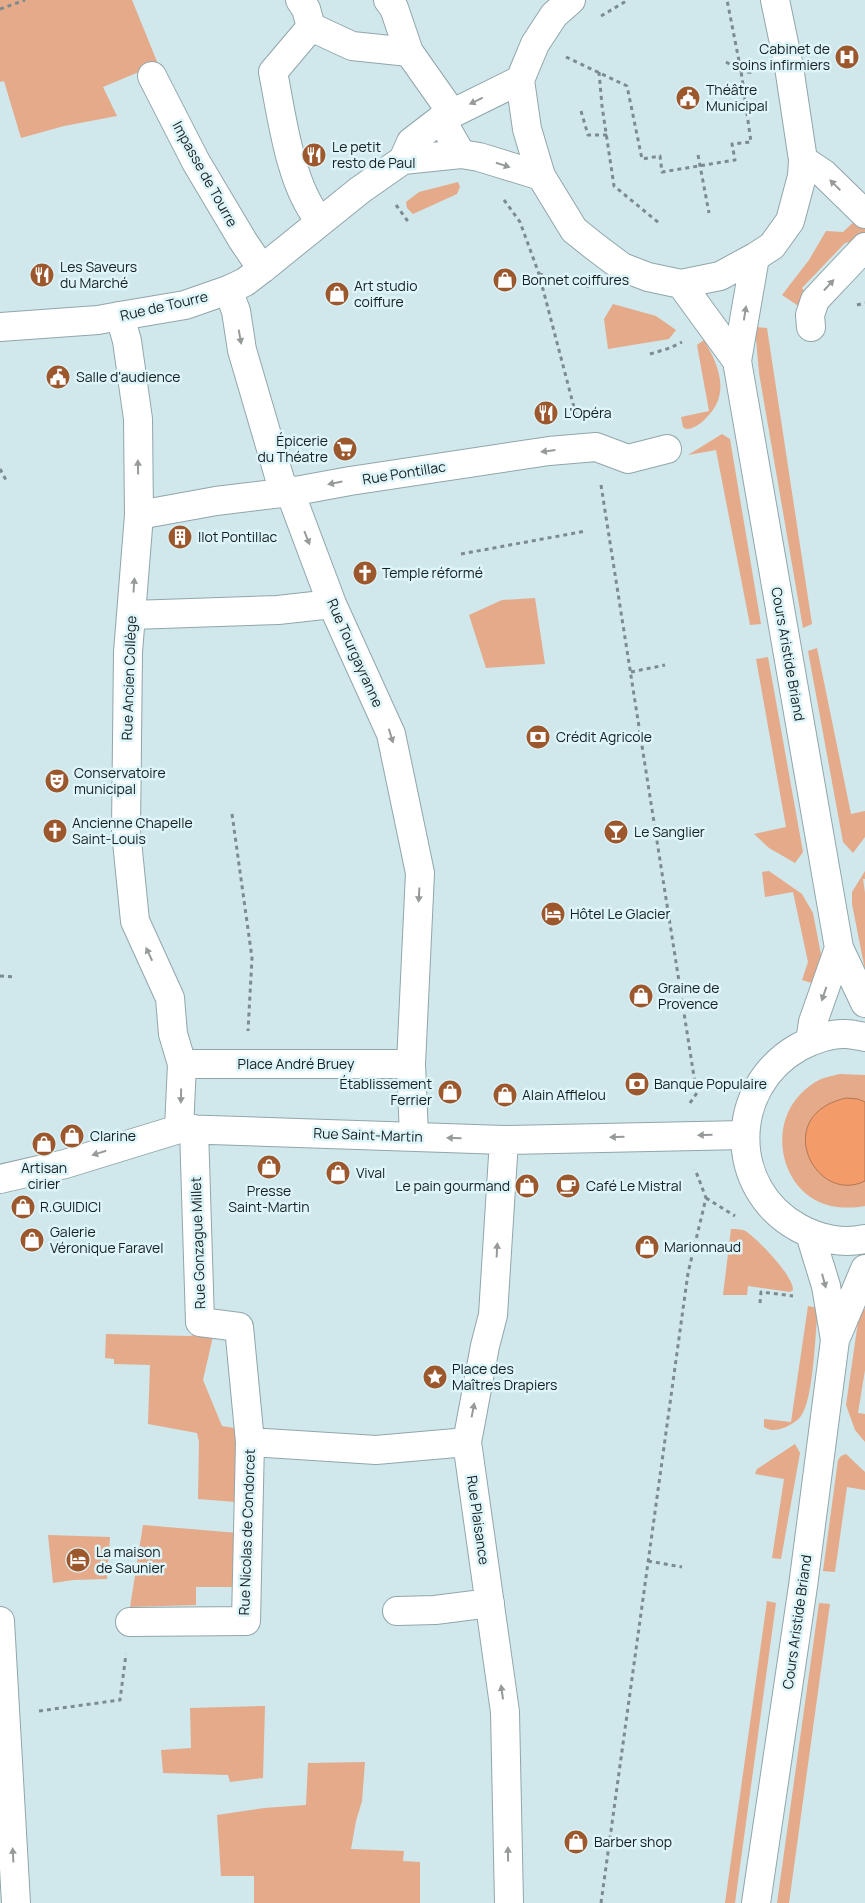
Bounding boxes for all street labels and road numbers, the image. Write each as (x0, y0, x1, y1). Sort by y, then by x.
street label: Impasse de Tourre (168, 117, 242, 230)
street label: Rue de Tourre (118, 286, 210, 325)
street label: Rue Pontillac (361, 457, 447, 488)
street label: Cours Aristide Briand (767, 586, 810, 722)
street label: Rue Tourgayranne (323, 595, 388, 710)
street label: Rue Ancien Collège (117, 615, 140, 741)
street label: Place André Bruey (238, 1054, 355, 1073)
street label: Rue Saint-Martin (313, 1123, 423, 1146)
street label: Rue Gonzague Millet (186, 1176, 209, 1309)
street label: Rue Nicolas de Condorcet (234, 1448, 259, 1616)
street label: Rue Plaisance (463, 1474, 494, 1566)
street label: Cours Aristide Briand (778, 1554, 815, 1690)

